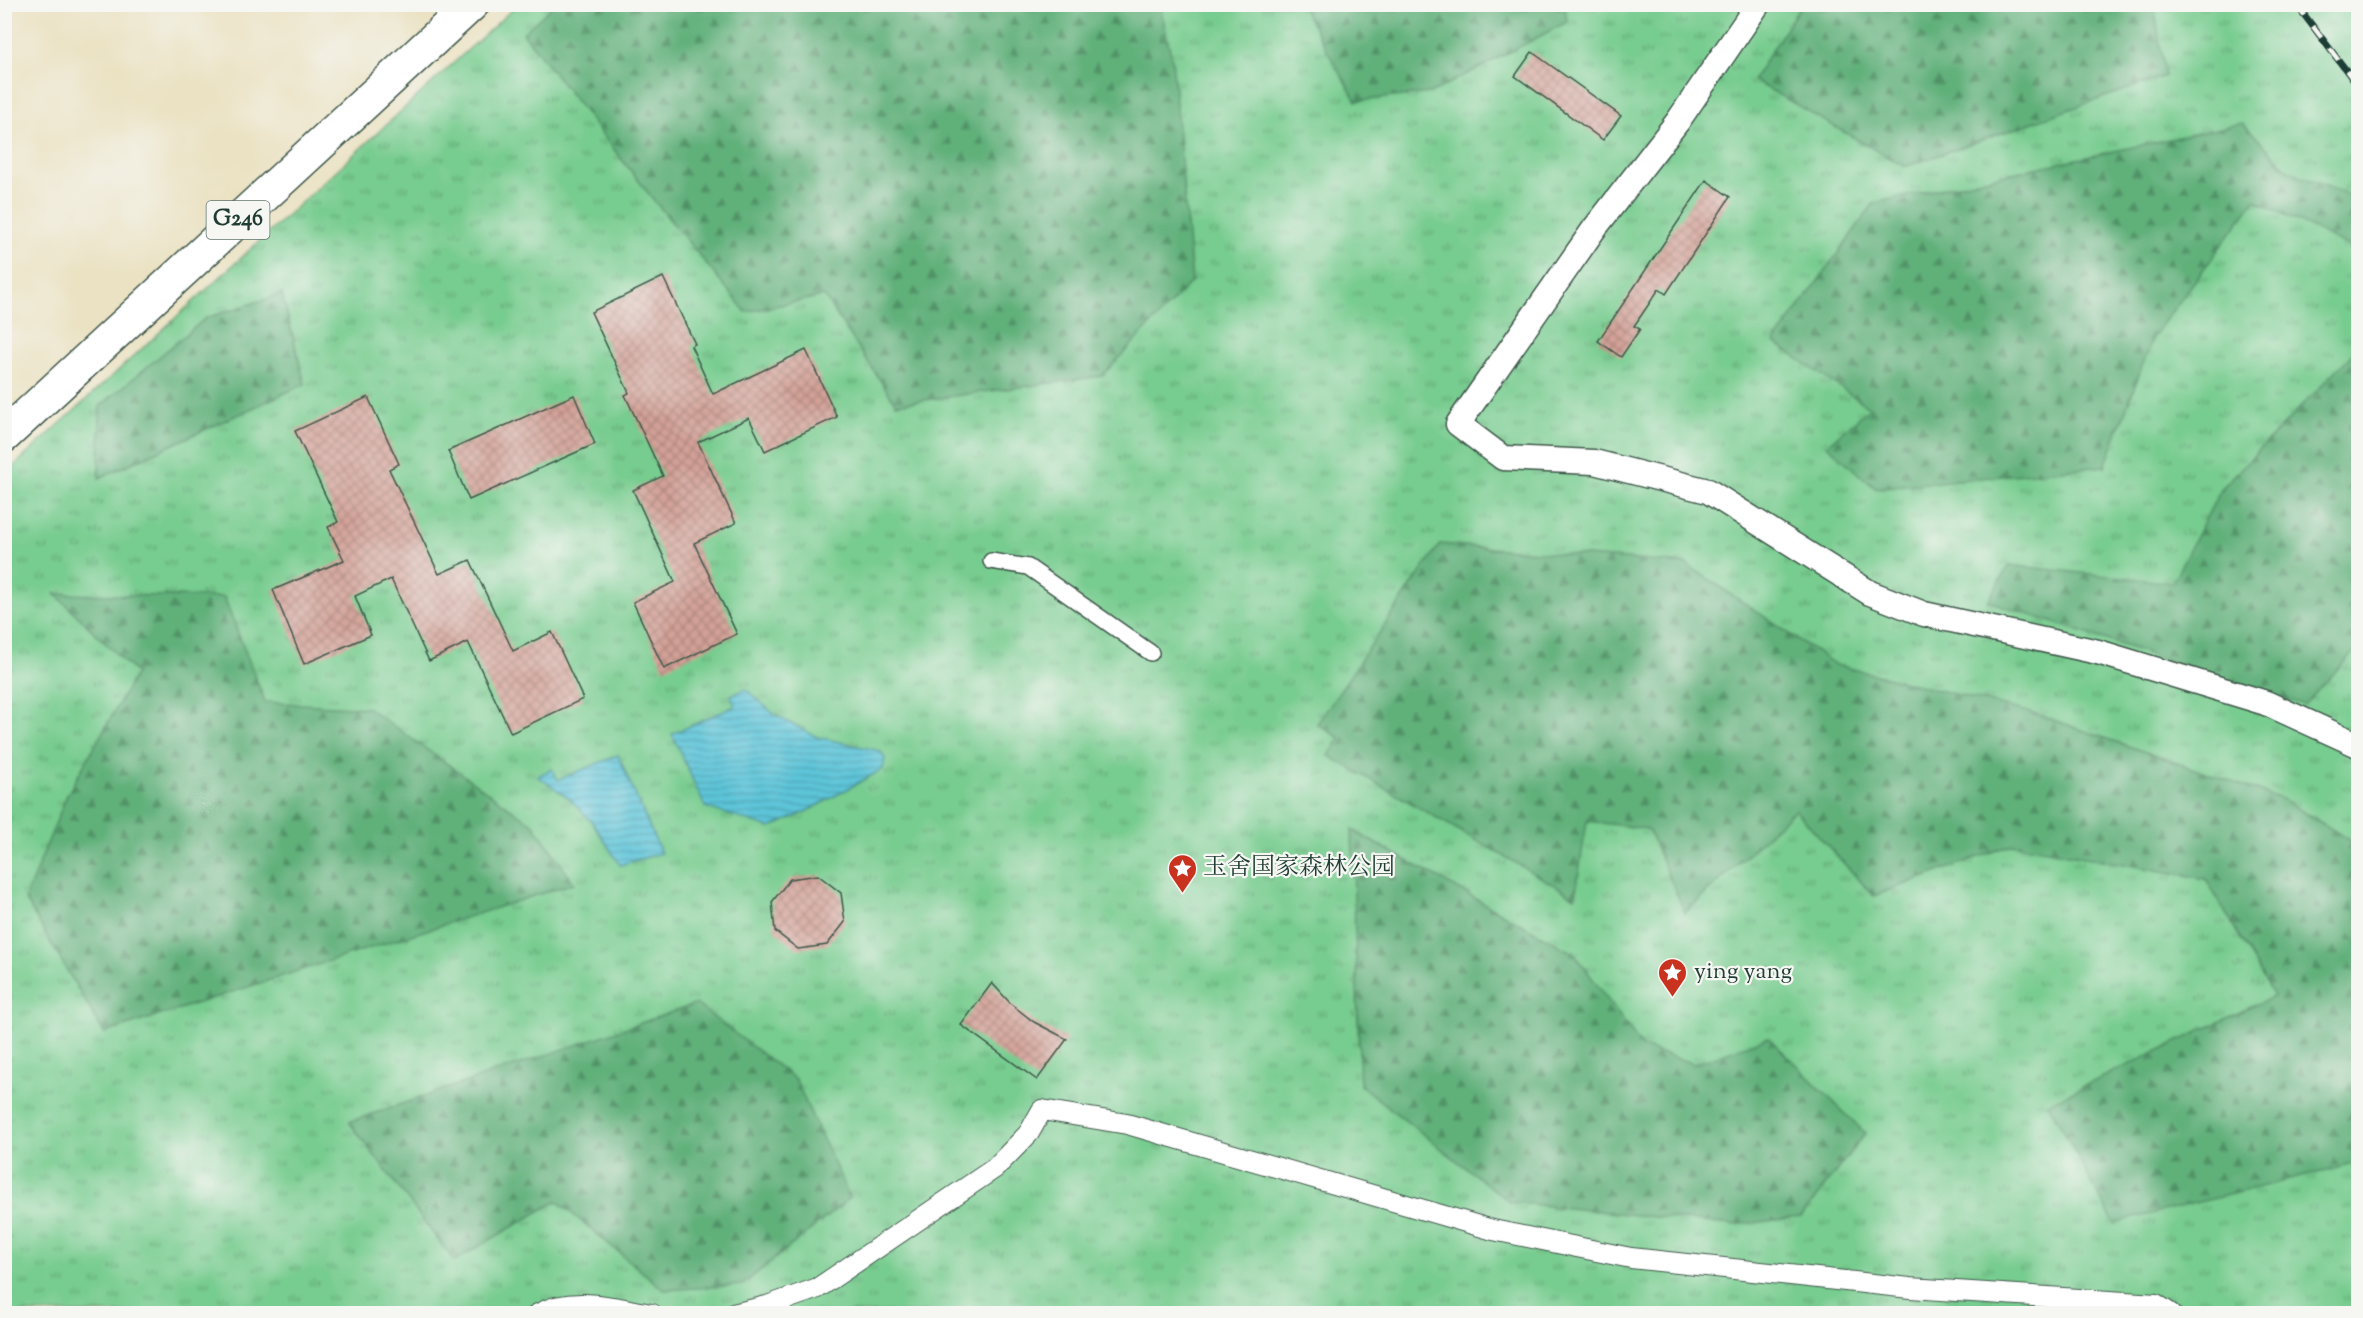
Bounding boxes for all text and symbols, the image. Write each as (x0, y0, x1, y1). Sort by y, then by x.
road number: G246 (206, 201, 270, 239)
place label: 玉舍国家森林公园 (1203, 851, 1395, 885)
place icon: 玉舍国家森林公园 (1166, 852, 1198, 894)
place label: ying yang (1694, 955, 1792, 989)
place icon: ying yang (1657, 956, 1689, 998)

